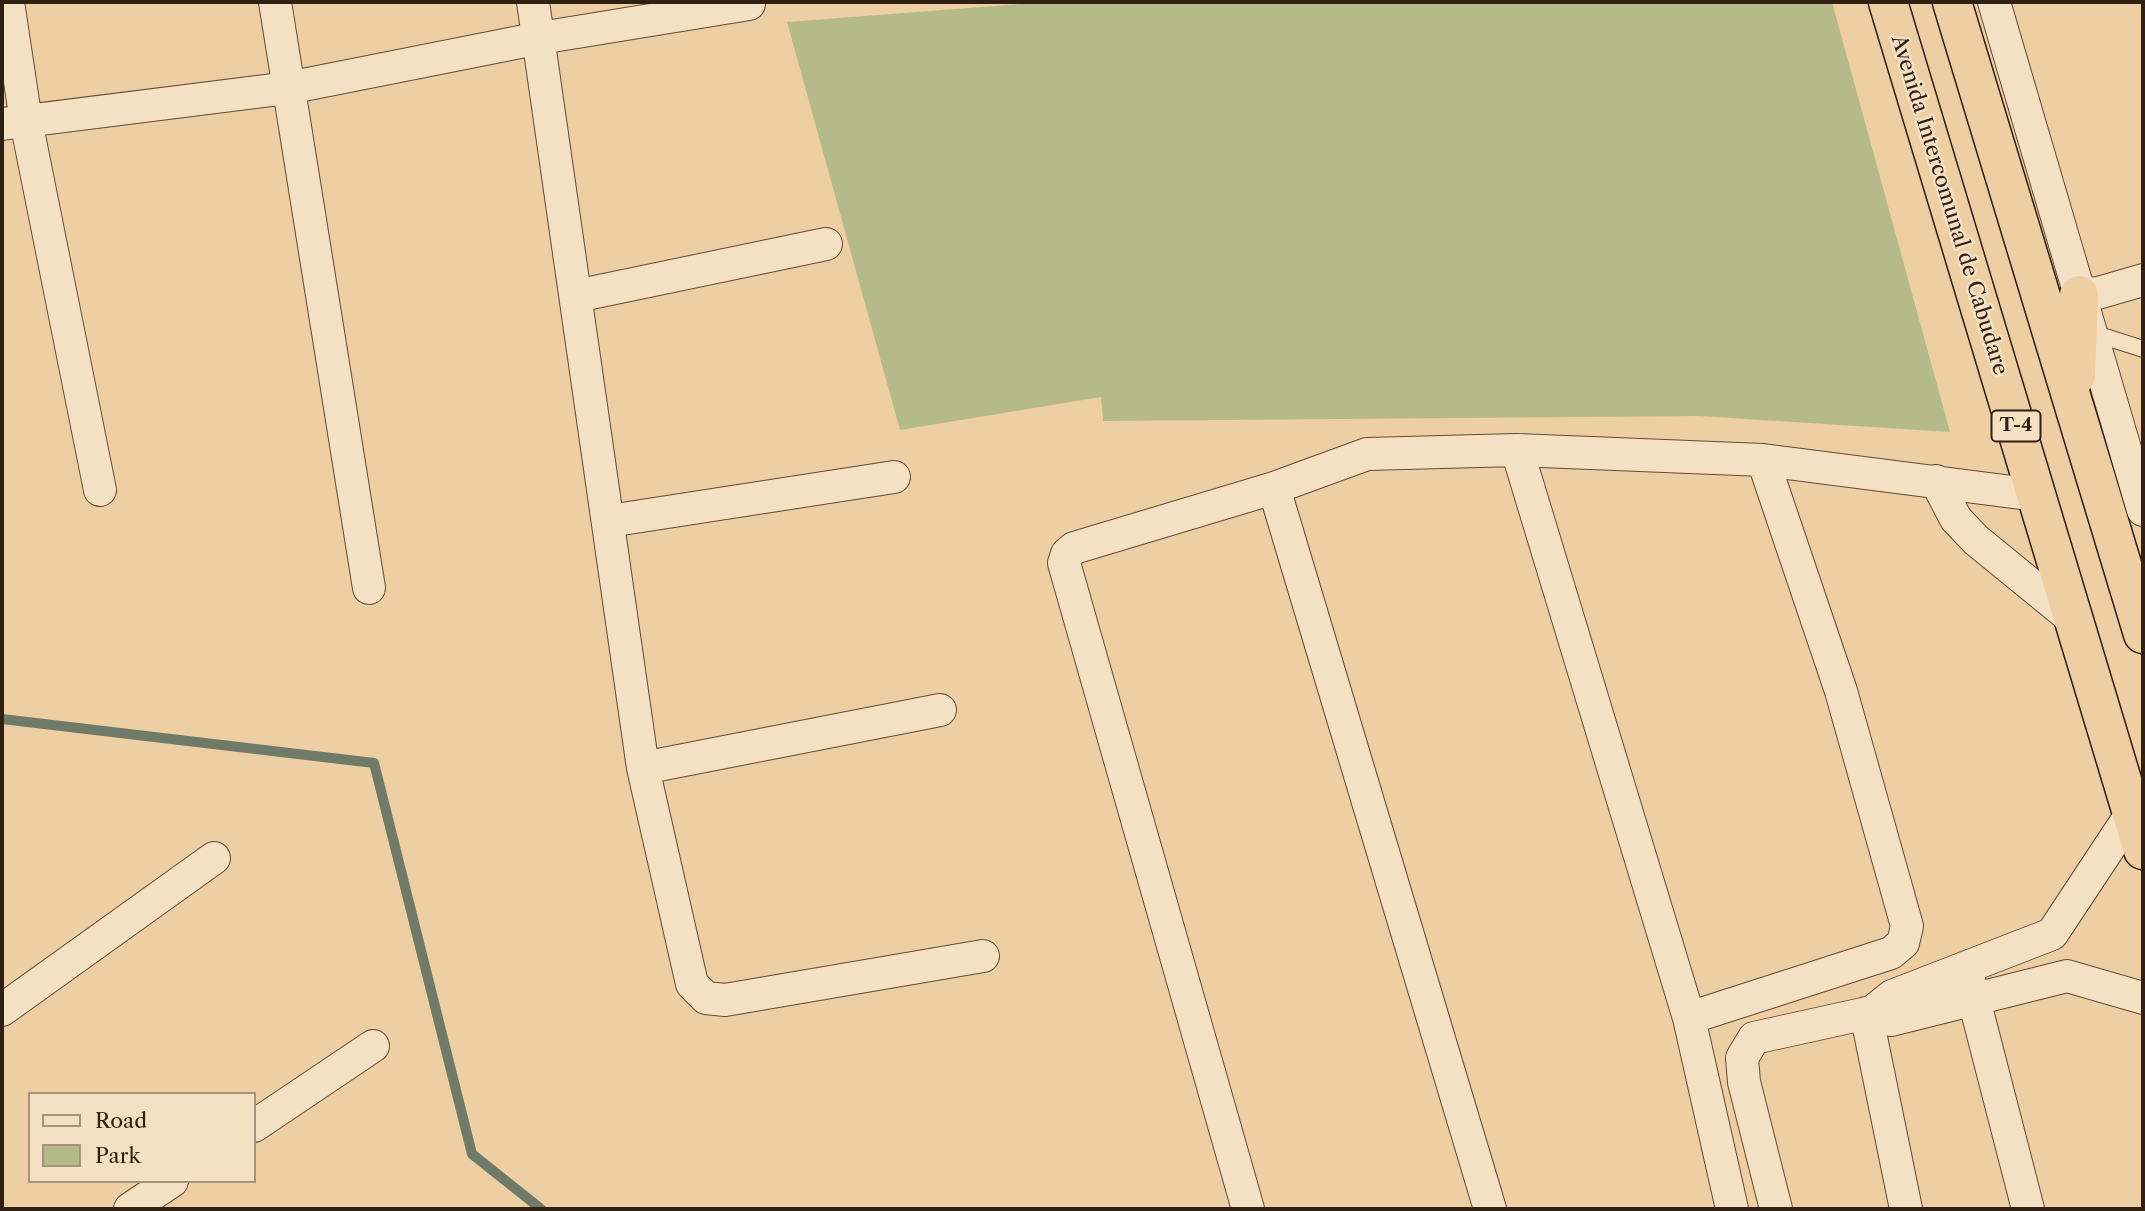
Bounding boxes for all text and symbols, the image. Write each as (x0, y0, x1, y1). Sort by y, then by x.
street label: Avenida Intercomunal de Cabudare (1885, 32, 2013, 378)
road number: T-4 (1992, 410, 2040, 442)
legend (28, 1092, 256, 1183)
text: Road (95, 1108, 147, 1133)
text: Park (95, 1143, 141, 1168)

